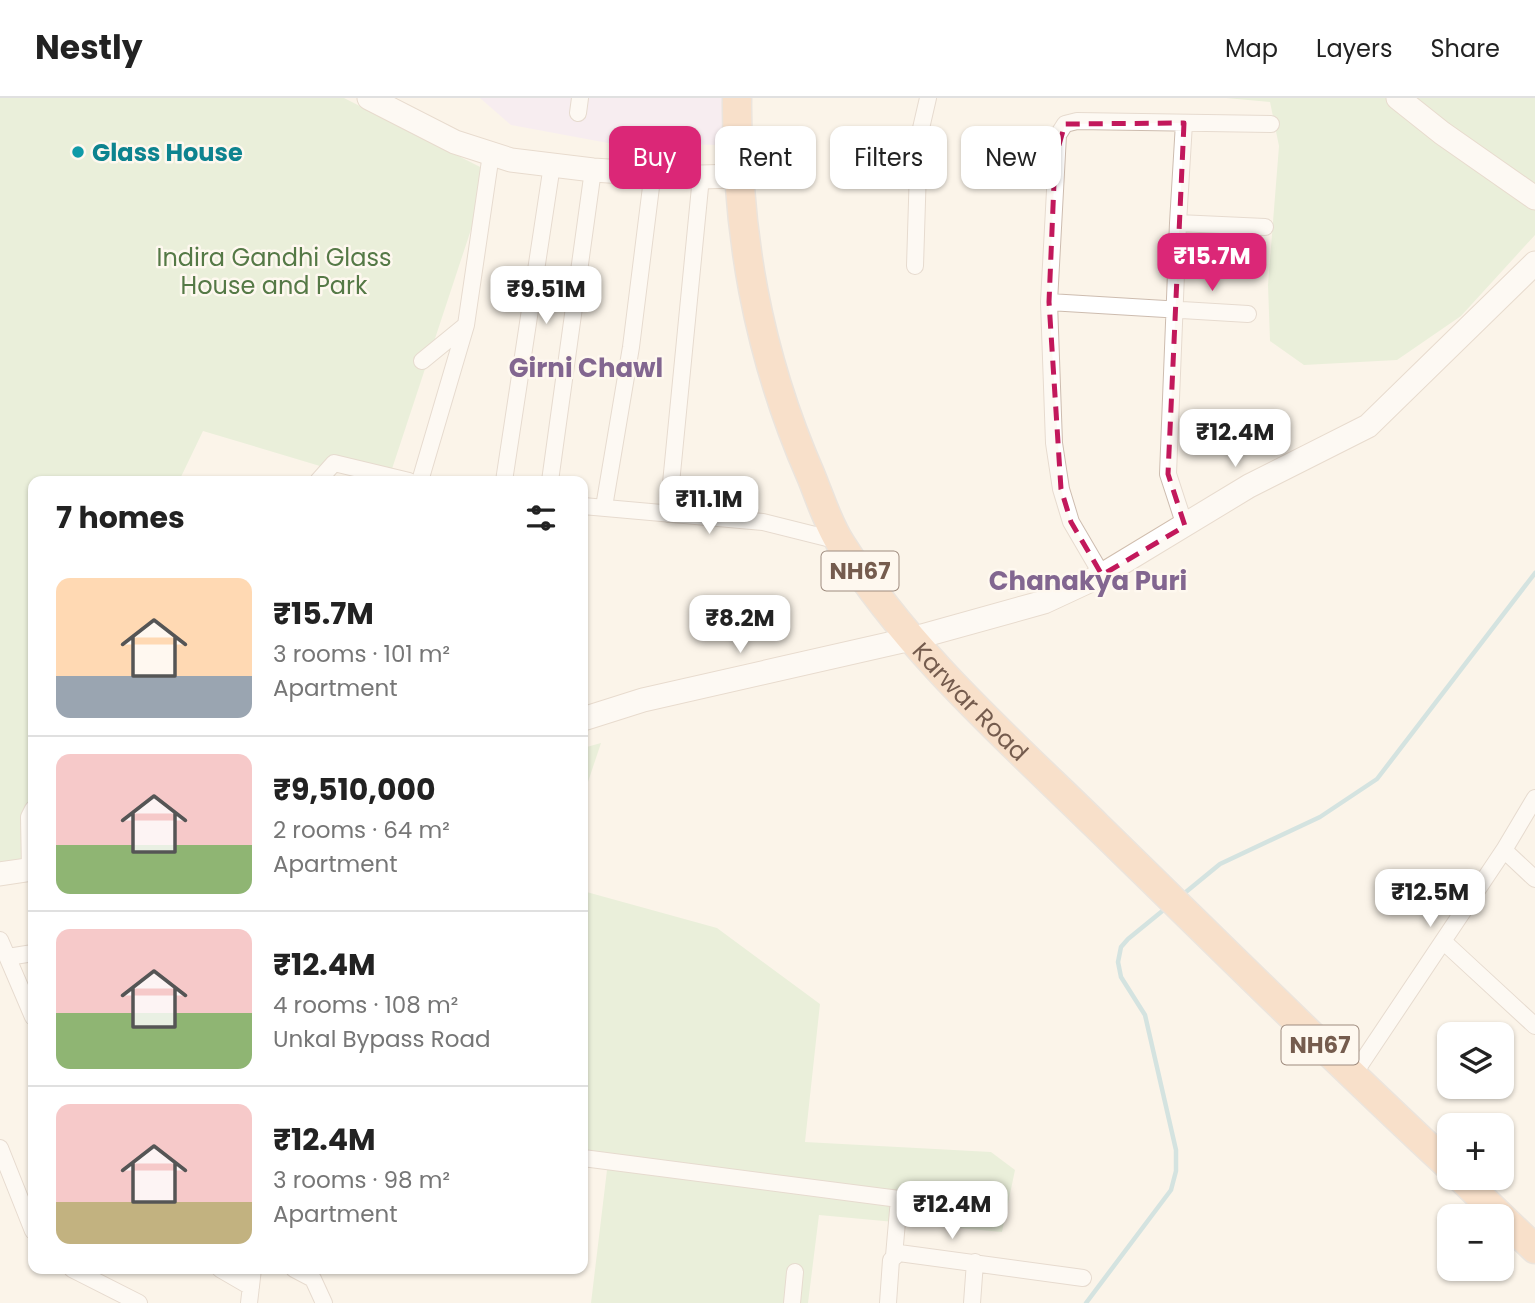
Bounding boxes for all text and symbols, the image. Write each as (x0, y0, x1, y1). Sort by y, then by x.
text: Nestly (35, 24, 143, 71)
text: Map (1225, 32, 1278, 65)
text: Layers (1316, 32, 1392, 65)
text: Share (1430, 32, 1500, 65)
chip: Buy (609, 126, 701, 189)
chip: Rent (715, 126, 816, 189)
chip: Filters (830, 126, 947, 189)
chip: New (961, 126, 1061, 189)
place label: Glass House (92, 136, 243, 169)
marker: Glass House (70, 144, 86, 160)
pin: ₹15.7M (1155, 234, 1269, 293)
text: ₹15.7M (1173, 240, 1251, 272)
park label: Indira Gandhi Glass House and Park (157, 241, 391, 302)
pin: ₹9.51M (489, 266, 603, 326)
text: ₹9.51M (506, 273, 586, 305)
district label: Girni Chawl (509, 350, 663, 386)
pin: ₹12.4M (1178, 410, 1292, 469)
text: ₹12.4M (1196, 416, 1274, 448)
pin: ₹11.1M (652, 476, 766, 536)
text: ₹11.1M (675, 483, 743, 515)
text: 7 homes (56, 496, 185, 539)
icon: filters (522, 499, 560, 537)
road number: NH67 (822, 551, 898, 590)
district label: Chanakya Puri (989, 563, 1187, 599)
text: ₹15.7M (273, 592, 374, 635)
pin: ₹8.2M (691, 596, 789, 655)
text: ₹8.2M (705, 602, 775, 634)
icon: home (112, 606, 196, 690)
street label: Karwar Road (906, 635, 1036, 768)
text: 3 rooms · 101 m² (273, 638, 450, 670)
text: Apartment (273, 672, 398, 704)
text: ₹9,510,000 (273, 768, 436, 811)
icon: home (112, 782, 196, 866)
text: 2 rooms · 64 m² (273, 814, 450, 846)
text: Apartment (273, 848, 398, 880)
pin: ₹12.5M (1373, 870, 1487, 929)
text: ₹12.5M (1391, 876, 1469, 908)
text: ₹12.4M (273, 943, 376, 986)
icon: home (112, 957, 196, 1041)
text: 4 rooms · 108 m² (273, 989, 458, 1021)
map controls (1437, 1022, 1514, 1281)
button: layers (1437, 1022, 1514, 1099)
text: Unkal Bypass Road (273, 1023, 491, 1055)
road number: NH67 (1282, 1026, 1358, 1064)
button: + (1437, 1113, 1514, 1190)
text: ₹12.4M (273, 1118, 376, 1161)
icon: home (112, 1132, 196, 1216)
text: 3 rooms · 98 m² (273, 1164, 450, 1196)
pin: ₹12.4M (895, 1182, 1009, 1241)
text: ₹12.4M (913, 1188, 991, 1220)
text: Apartment (273, 1198, 398, 1230)
button: − (1437, 1204, 1514, 1281)

